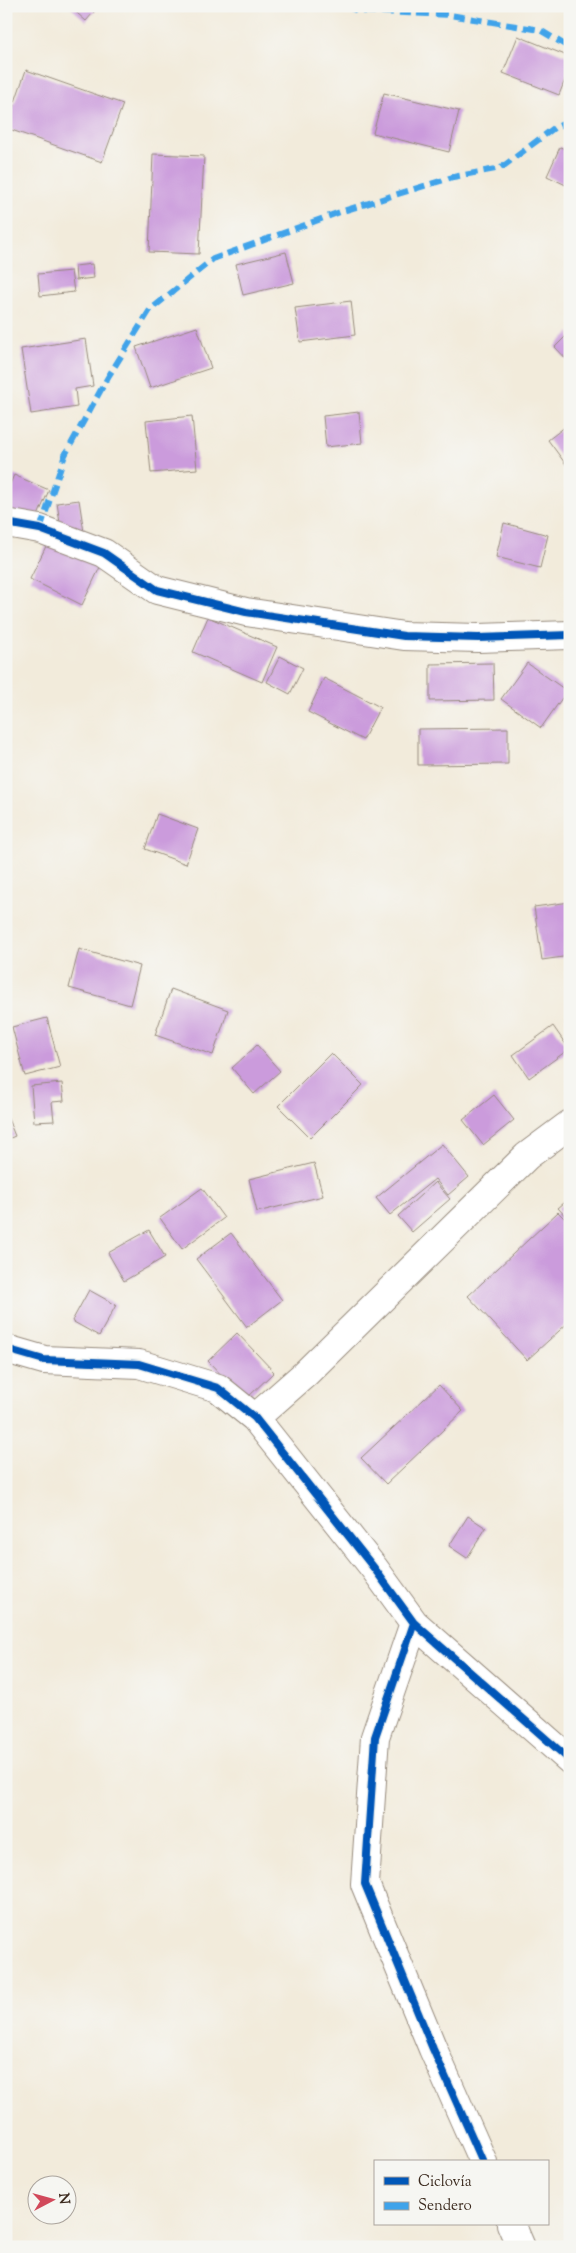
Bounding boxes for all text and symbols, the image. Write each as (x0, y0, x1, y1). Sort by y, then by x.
legend (374, 2160, 548, 2226)
text: Ciclovía (418, 2172, 472, 2193)
north arrow (28, 2176, 78, 2226)
text: N (52, 2192, 73, 2205)
text: Sendero (418, 2196, 472, 2217)

